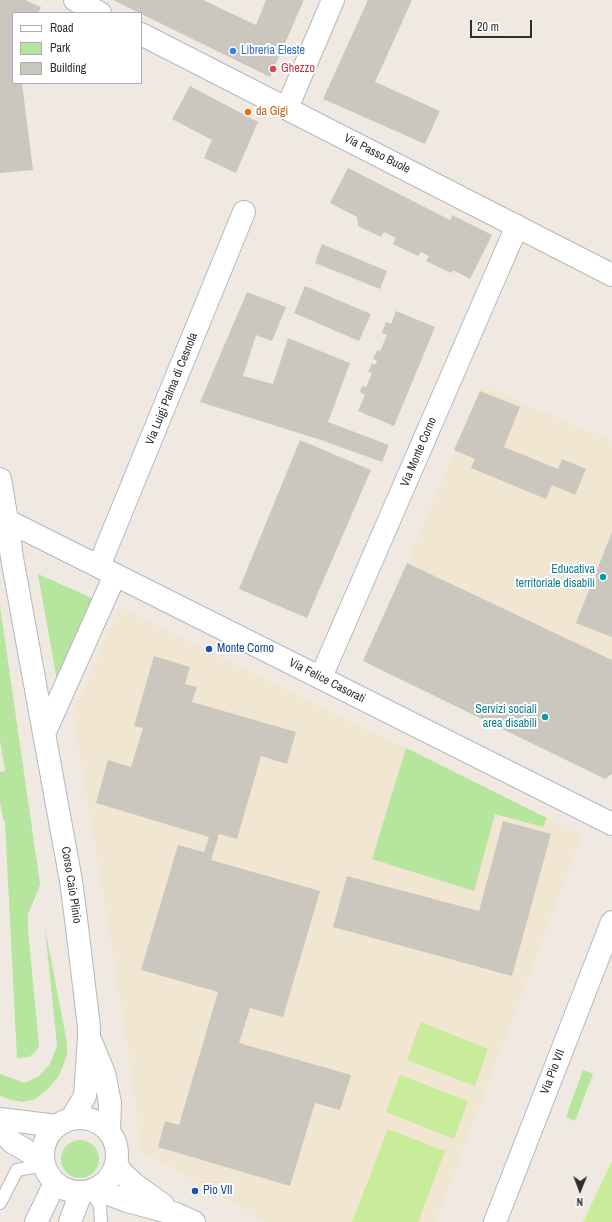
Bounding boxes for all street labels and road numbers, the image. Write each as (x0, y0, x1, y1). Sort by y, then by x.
street label: Via Passo Buole (341, 131, 413, 177)
street label: Via Luigi Palma di Cesnola (143, 331, 201, 447)
street label: Via Monte Corno (398, 415, 440, 489)
street label: Via Felice Casorati (286, 656, 368, 706)
street label: Corso Caio Plinio (58, 846, 84, 924)
street label: Via Pio VII (538, 1048, 568, 1096)

